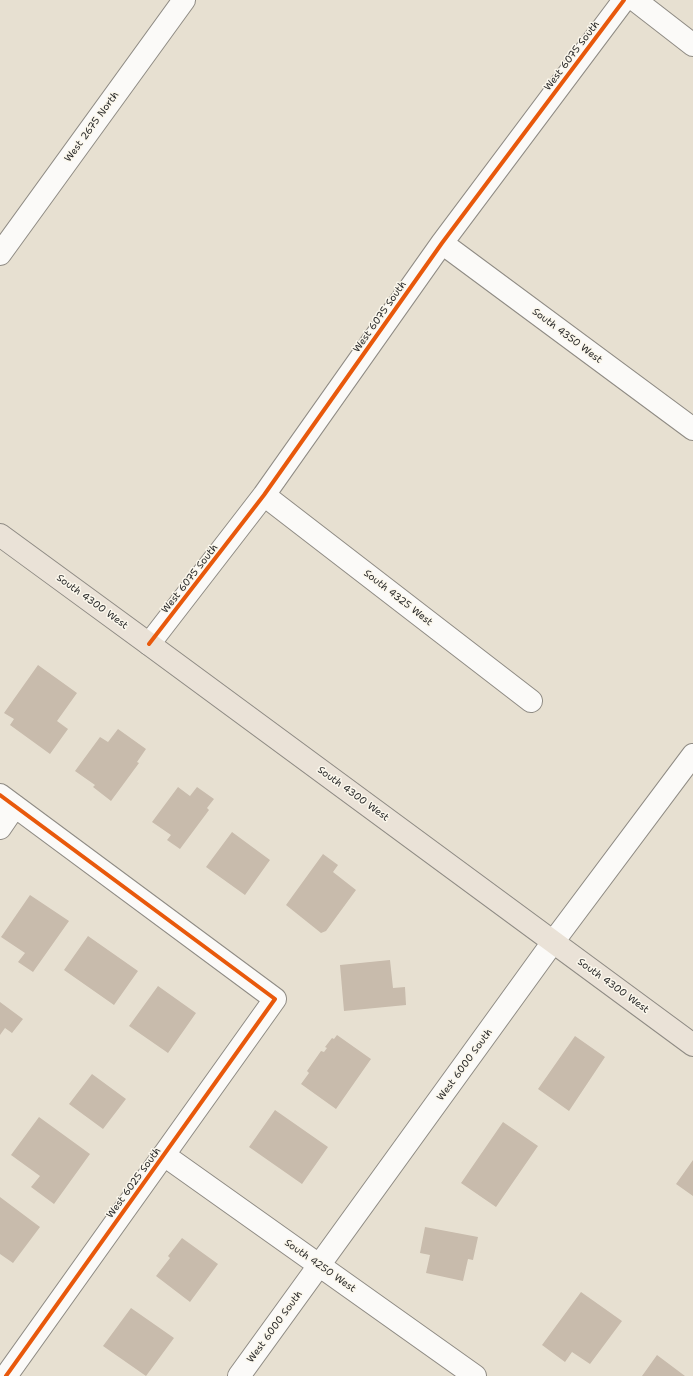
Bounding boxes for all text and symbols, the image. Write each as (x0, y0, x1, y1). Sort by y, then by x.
street label: West 6075 South (542, 19, 602, 93)
street label: West 2675 North (62, 89, 122, 165)
street label: West 6075 South (351, 279, 409, 355)
street label: South 4350 West (530, 306, 604, 366)
street label: West 6075 South (159, 542, 221, 616)
street label: South 4325 West (361, 567, 435, 629)
street label: South 4300 West (54, 572, 130, 632)
street label: South 4300 West (315, 764, 391, 824)
street label: South 4300 West (575, 956, 651, 1016)
street label: West 6000 South (435, 1027, 495, 1103)
street label: West 6025 South (104, 1145, 164, 1221)
street label: South 4250 West (282, 1237, 358, 1295)
street label: West 6000 South (245, 1289, 305, 1365)

